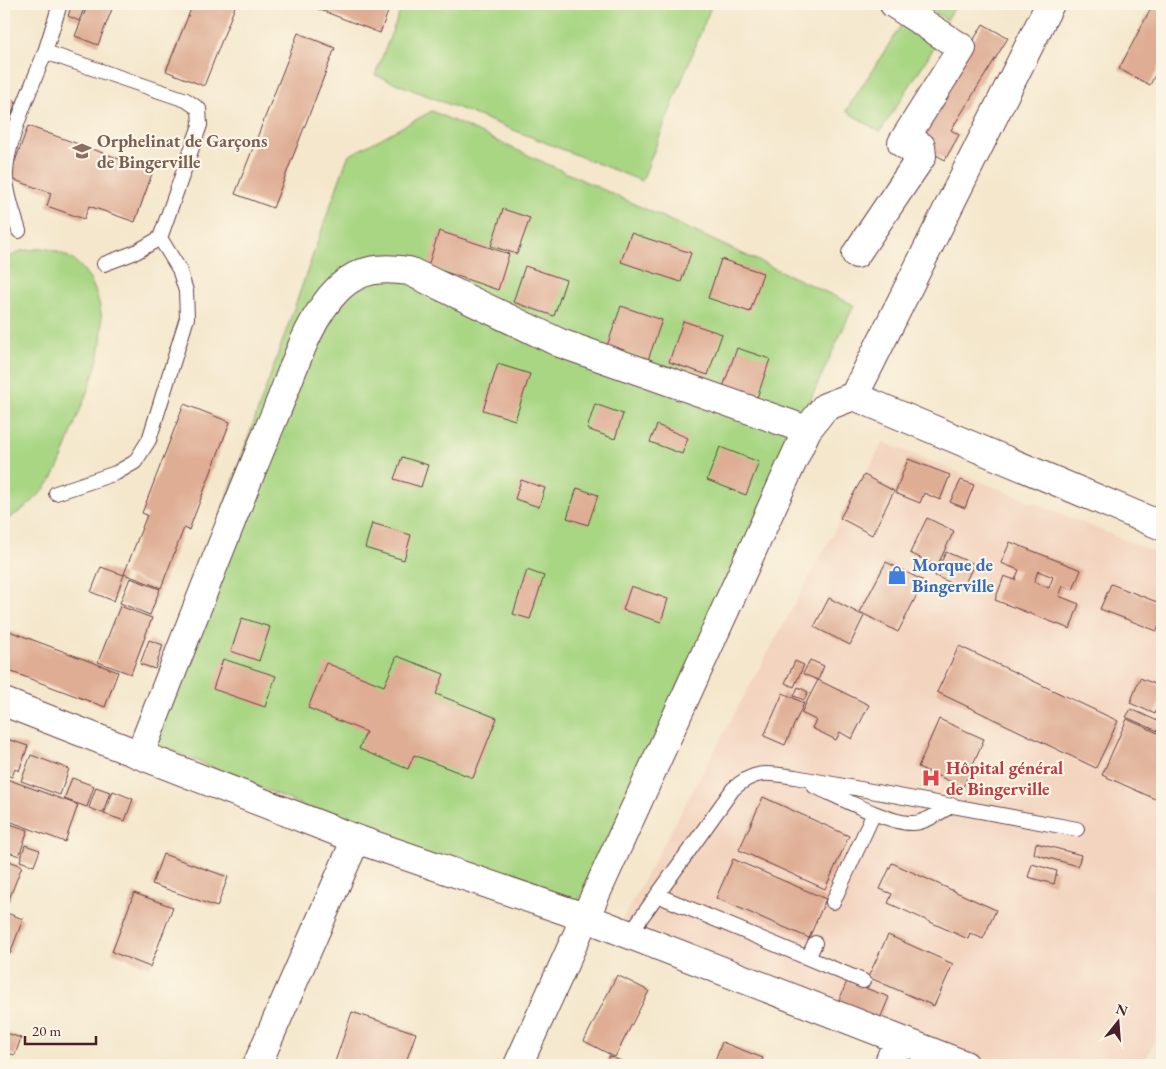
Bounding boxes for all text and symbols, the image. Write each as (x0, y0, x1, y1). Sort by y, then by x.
place label: Orphelinat de Garçons de Bingerville (97, 129, 267, 173)
school or university icon: Orphelinat de Garçons de Bingerville (71, 140, 93, 162)
place label: Morque de Bingerville (912, 553, 995, 597)
shop icon: Morque de Bingerville (886, 564, 908, 586)
place label: Hôpital général de Bingerville (946, 756, 1063, 800)
hospital icon: Hôpital général de Bingerville (920, 767, 942, 789)
north arrow (1094, 996, 1144, 1046)
text: N (1114, 999, 1130, 1020)
scale bar (25, 1014, 96, 1046)
text: 20 m (32, 1021, 61, 1040)

